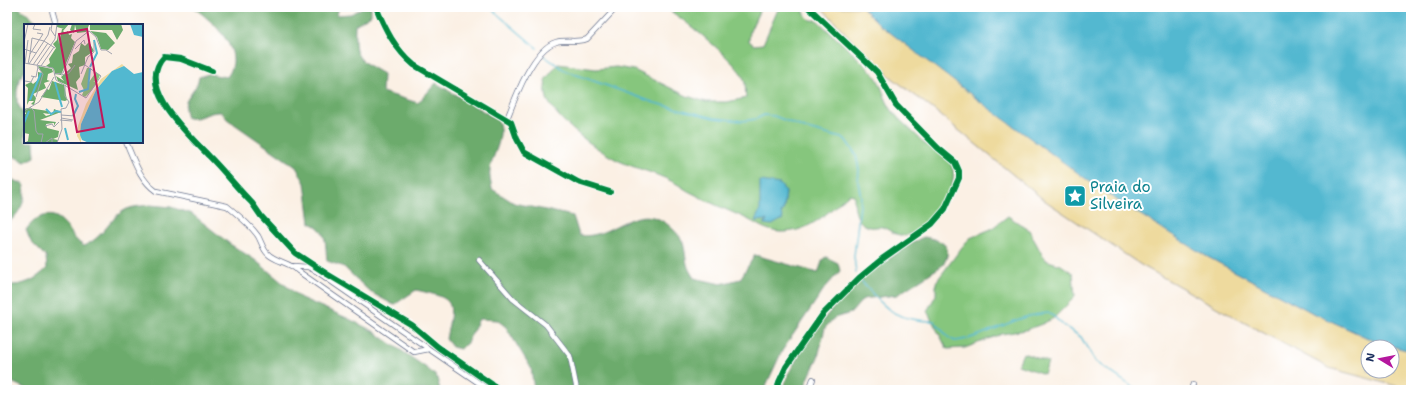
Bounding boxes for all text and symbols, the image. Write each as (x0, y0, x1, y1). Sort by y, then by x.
inset map (24, 24, 143, 143)
place label: Praia do Silveira (1090, 177, 1151, 214)
place icon: Praia do Silveira (1062, 183, 1088, 209)
north arrow (1360, 339, 1400, 379)
text: N (1363, 351, 1379, 363)

